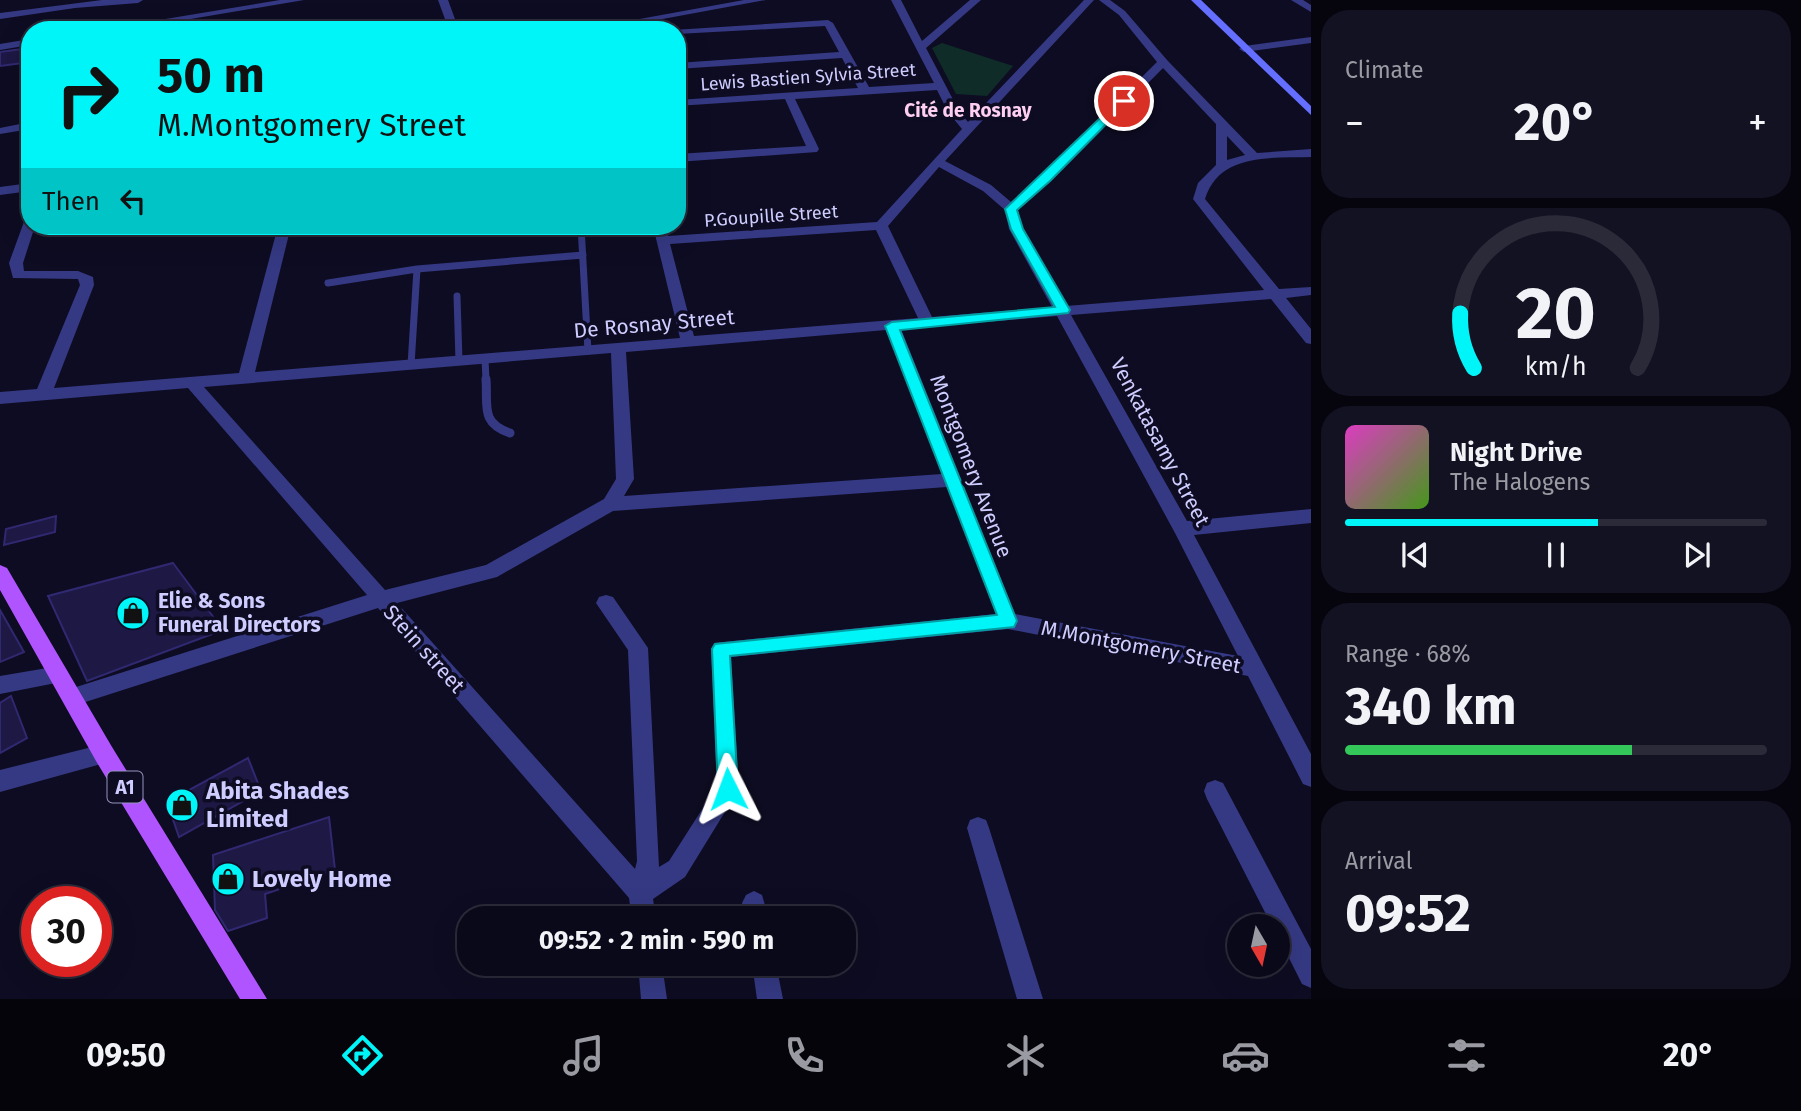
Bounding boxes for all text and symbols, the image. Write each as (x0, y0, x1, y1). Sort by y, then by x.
text: 50 m (157, 46, 265, 105)
icon: right (42, 49, 133, 140)
text: Climate (1345, 56, 1424, 84)
street label: Lewis Bastien Sylvia Street (699, 58, 917, 96)
pin (1094, 71, 1154, 131)
icon: arrive (1105, 82, 1143, 120)
text: 20° (1514, 91, 1598, 154)
district label: Cité de Rosnay (904, 99, 1032, 122)
text: − (1345, 100, 1364, 146)
text: + (1748, 100, 1767, 146)
text: M.Montgomery Street (157, 106, 466, 144)
icon: left (114, 182, 152, 220)
text: Then (42, 186, 100, 217)
street label: P.Goupille Street (703, 200, 839, 232)
text: 20 (1516, 270, 1596, 357)
street label: De Rosnay Street (573, 304, 736, 344)
text: km/h (1525, 351, 1587, 381)
street label: Venkatasamy Street (1105, 353, 1216, 531)
street label: Montgomery Avenue (924, 371, 1018, 561)
text: Night Drive (1450, 437, 1582, 468)
text: The Halogens (1450, 468, 1590, 496)
icon: previous (1396, 536, 1434, 574)
icon: pause (1537, 536, 1575, 574)
icon: next (1678, 536, 1716, 574)
place label: Elie & Sons Funeral Directors (158, 588, 321, 638)
shop icon: Elie & Sons Funeral Directors (114, 594, 152, 632)
street label: Stein street (378, 600, 470, 699)
street label: M.Montgomery Street (1039, 615, 1243, 679)
text: Range · 68% (1345, 640, 1470, 668)
text: 340 km (1345, 675, 1517, 738)
position arrow (691, 752, 765, 826)
road number: A1 (108, 772, 142, 802)
place label: Abita Shades Limited (205, 777, 349, 833)
shop icon: Abita Shades Limited (163, 786, 201, 824)
text: Arrival (1345, 847, 1412, 875)
shop icon: Lovely Home (209, 860, 247, 898)
place label: Lovely Home (252, 865, 391, 893)
text: 09:52 (1345, 882, 1471, 945)
speed limit sign: 30 (21, 886, 112, 977)
north arrow (1227, 914, 1290, 976)
map controls (1227, 914, 1290, 977)
text: 09:52 · 2 min · 590 m (539, 925, 774, 956)
icon: directions (338, 1031, 387, 1080)
icon: music (559, 1031, 608, 1080)
icon: phone (780, 1031, 829, 1080)
icon: climate (1001, 1031, 1050, 1080)
icon: car (1221, 1031, 1270, 1080)
icon: filters (1442, 1031, 1491, 1080)
text: 09:50 (86, 1036, 166, 1074)
text: 20° (1663, 1036, 1715, 1074)

